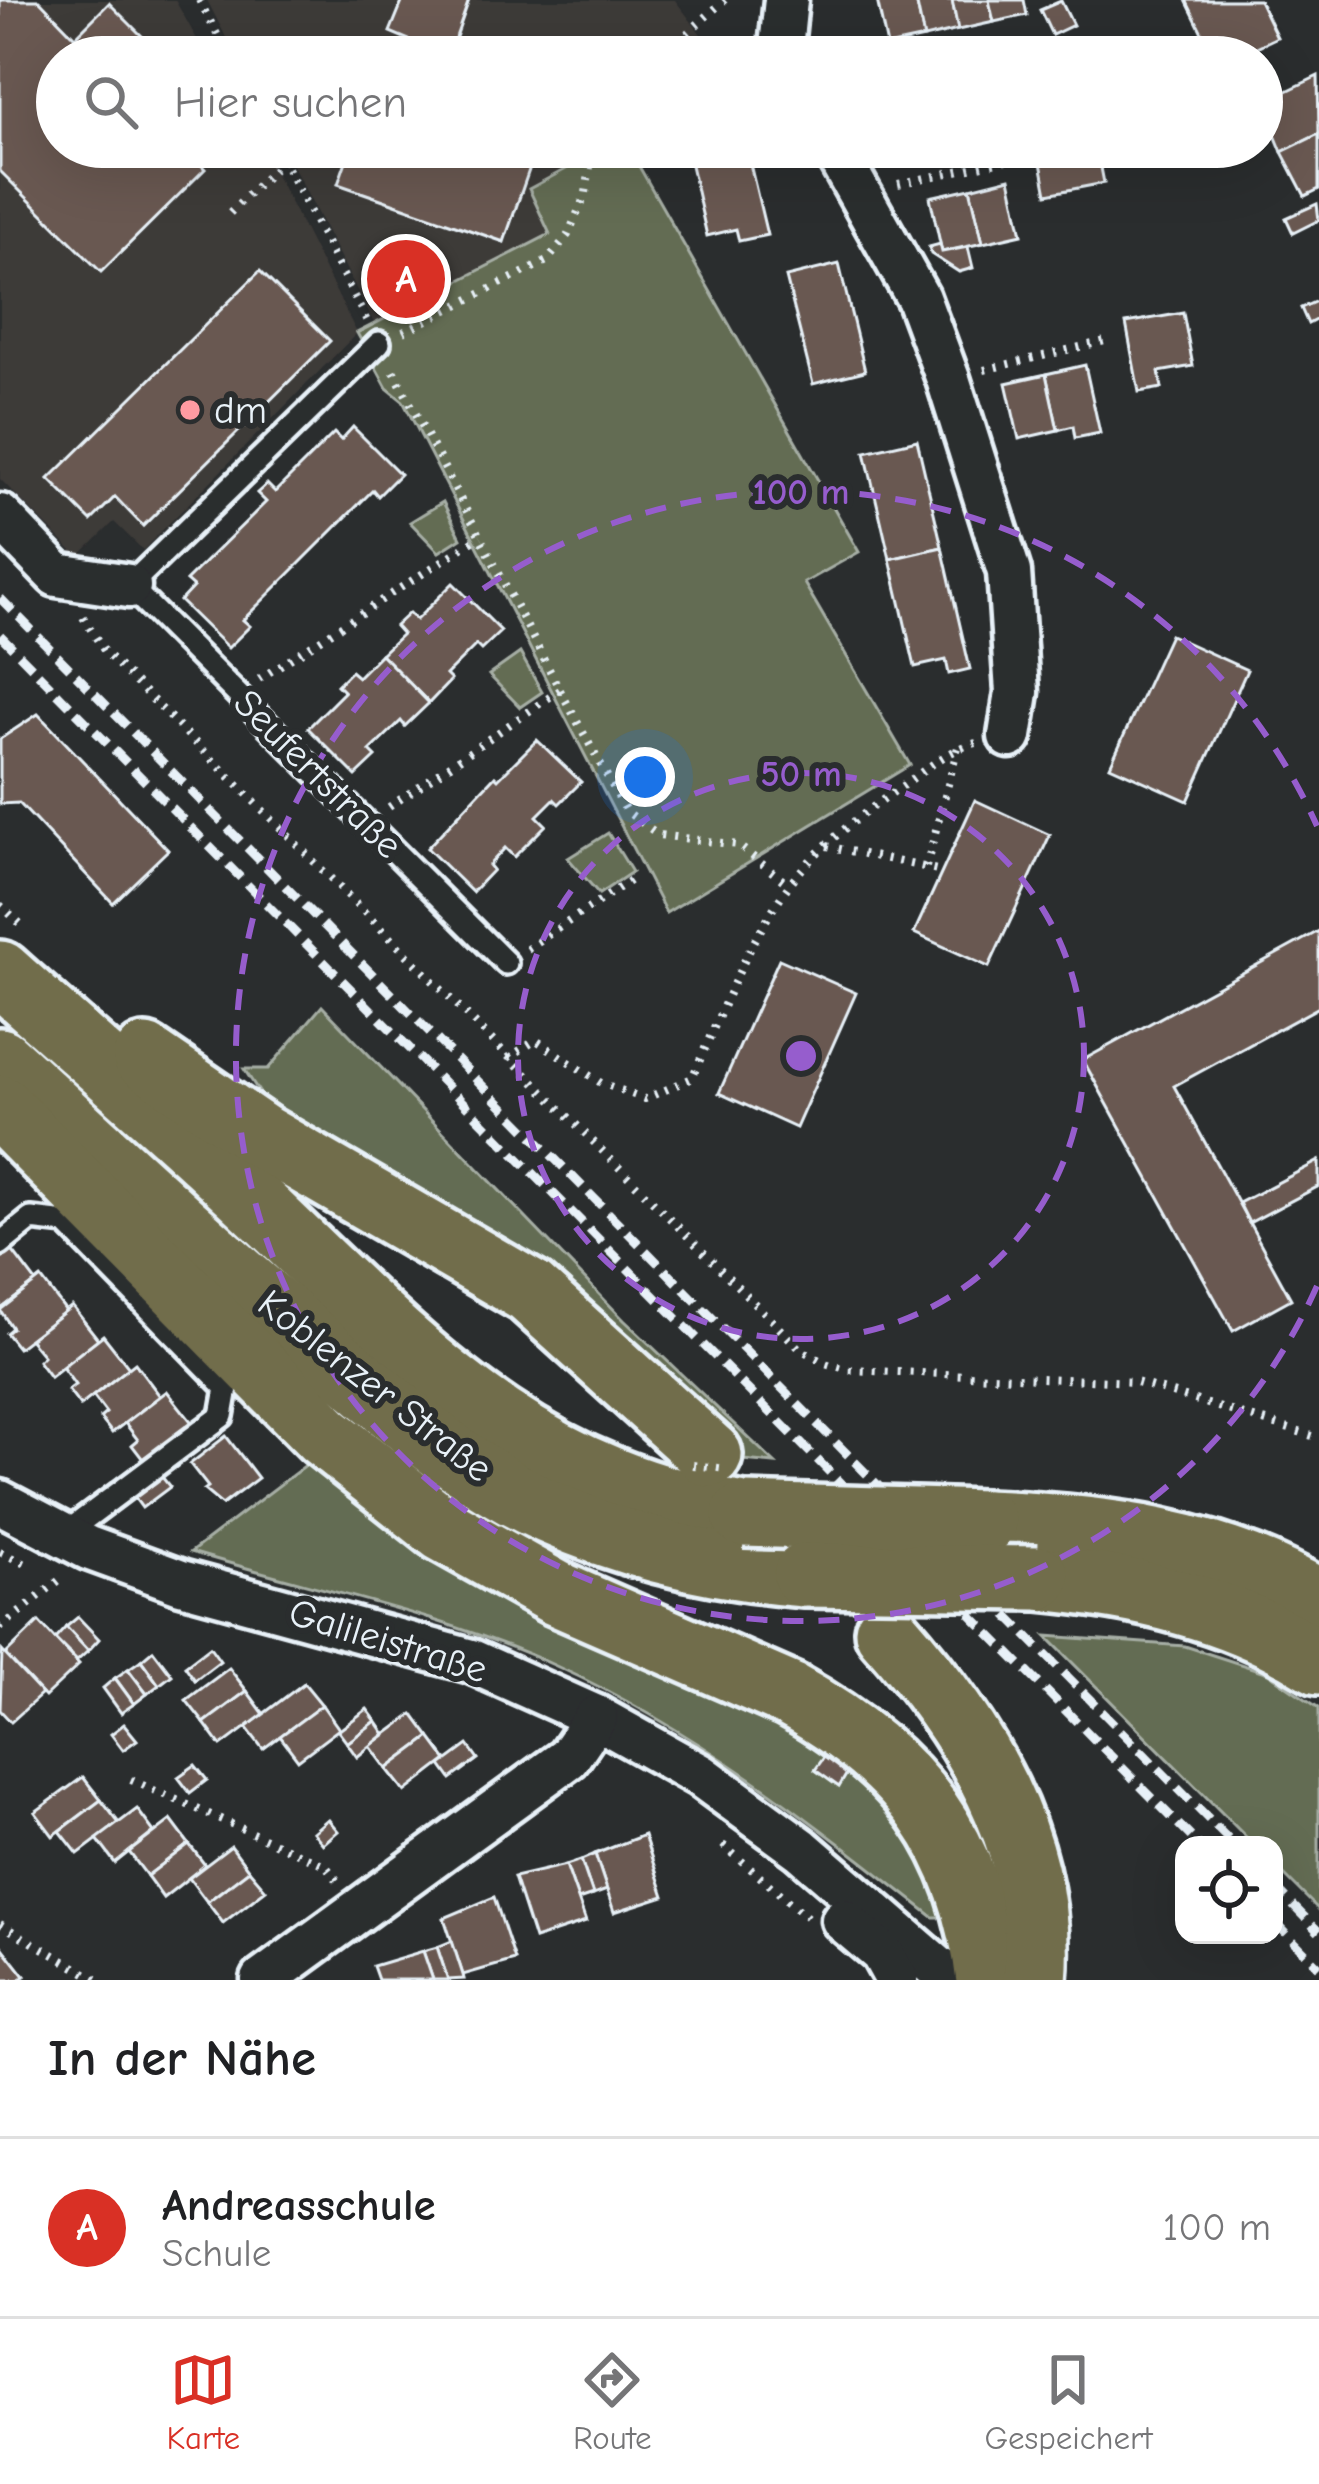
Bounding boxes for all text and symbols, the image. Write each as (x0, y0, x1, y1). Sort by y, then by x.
search box (36, 36, 1283, 168)
icon: search (78, 69, 144, 135)
text: Hier suchen (174, 76, 407, 128)
pin: A (367, 234, 445, 324)
place label: dm (214, 388, 267, 433)
marker: dm (177, 397, 203, 423)
text: 100 m (753, 472, 849, 513)
street label: Seufertstraße (224, 680, 412, 868)
your location (615, 747, 675, 807)
text: 50 m (760, 754, 842, 795)
centre of rings (780, 1035, 822, 1077)
street label: Koblenzer Straße (249, 1281, 501, 1491)
street label: Galileistraße (284, 1590, 492, 1692)
map controls (1175, 1836, 1283, 1944)
button: locate (1175, 1836, 1283, 1944)
text: In der Nähe (48, 2029, 316, 2088)
text: Andreasschule (162, 2179, 436, 2231)
text: A (76, 2205, 98, 2250)
text: 100 m (1163, 2205, 1271, 2250)
text: Schule (162, 2231, 271, 2276)
tab: Karte (166, 2347, 240, 2457)
tab: Route (573, 2347, 652, 2457)
tab: Gespeichert (984, 2347, 1153, 2457)

